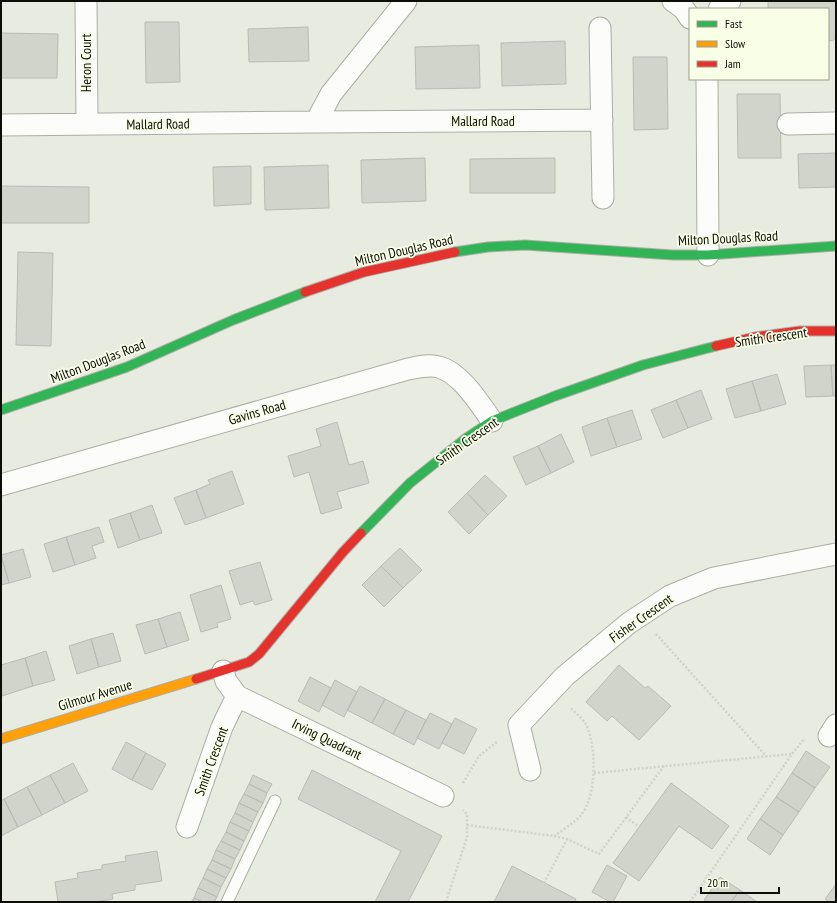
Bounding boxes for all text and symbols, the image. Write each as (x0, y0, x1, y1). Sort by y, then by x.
legend (689, 8, 829, 80)
text: Fast (725, 16, 743, 31)
street label: Heron Court (77, 34, 95, 92)
text: Slow (725, 36, 746, 51)
text: Jam (724, 56, 741, 71)
street label: Mallard Road (451, 112, 515, 130)
street label: Mallard Road (126, 114, 190, 134)
street label: Milton Douglas Road (678, 226, 778, 250)
street label: Milton Douglas Road (353, 230, 455, 270)
street label: Smith Crescent (734, 323, 808, 351)
street label: Milton Douglas Road (48, 335, 148, 387)
street label: Gavins Road (226, 395, 288, 429)
street label: Smith Crescent (432, 413, 502, 469)
street label: Fisher Crescent (606, 589, 676, 646)
street label: Gilmour Avenue (56, 675, 134, 715)
street label: Irving Quadrant (289, 714, 365, 764)
street label: Smith Crescent (190, 724, 232, 798)
scale bar (701, 869, 779, 895)
text: 20 m (707, 875, 728, 890)

